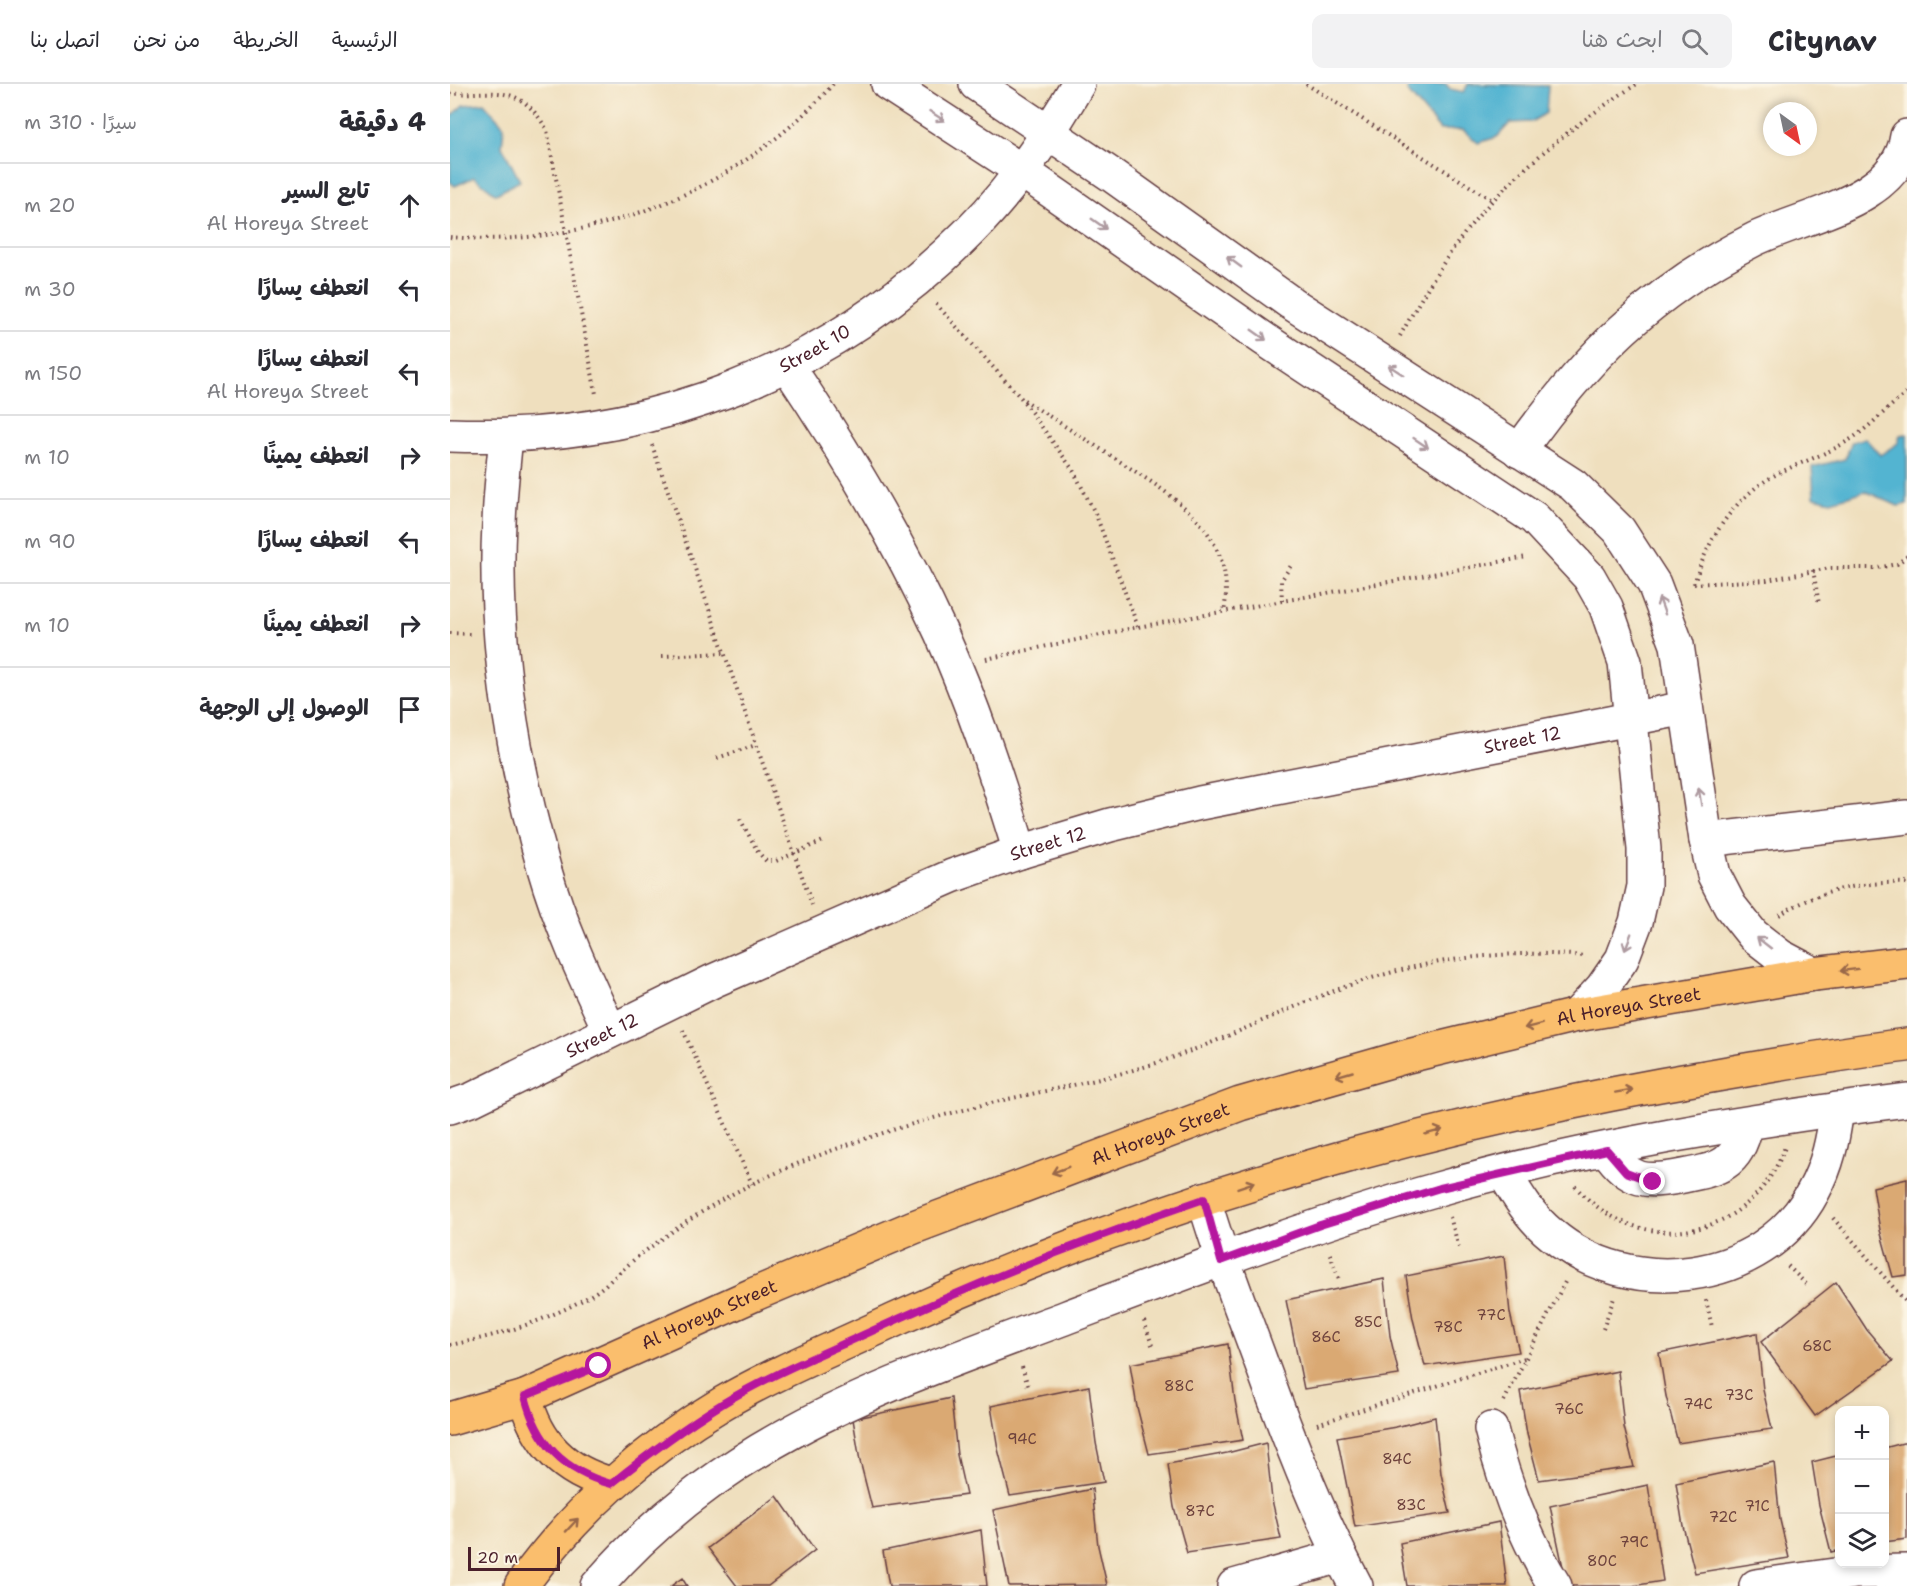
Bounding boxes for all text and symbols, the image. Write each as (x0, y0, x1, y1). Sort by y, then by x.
search box (1312, 14, 1732, 68)
text: Citynav (1768, 22, 1877, 60)
text: ابحث هنا (1582, 25, 1663, 54)
icon: search (1678, 25, 1711, 58)
text: اتصل بنا (30, 26, 100, 54)
text: من نحن (133, 26, 200, 54)
text: الخريطة (233, 26, 299, 54)
text: الرئيسية (332, 26, 398, 54)
north arrow (1763, 102, 1817, 156)
text: 4 دقيقة (339, 104, 426, 139)
text: سيرًا · 310 m (24, 109, 137, 135)
one-way arrow (928, 110, 945, 122)
text: تابع السير (283, 176, 369, 205)
icon: ahead (393, 189, 426, 222)
text: 20 m (24, 192, 75, 218)
text: Al Horeya Street (206, 210, 369, 236)
one-way arrow (1091, 218, 1107, 230)
one-way arrow (1226, 256, 1243, 268)
text: انعطف يسارًا (257, 273, 369, 302)
icon: left (393, 273, 426, 306)
text: 30 m (24, 276, 76, 302)
street label: Street 10 (775, 319, 855, 378)
one-way arrow (1251, 329, 1267, 341)
text: انعطف يسارًا (257, 344, 369, 373)
icon: left (393, 357, 426, 390)
text: 150 m (24, 360, 82, 386)
one-way arrow (1388, 364, 1405, 376)
text: Al Horeya Street (206, 378, 369, 404)
one-way arrow (1413, 437, 1430, 450)
text: انعطف يمينًا (263, 441, 369, 470)
icon: right (393, 441, 426, 474)
text: 10 m (24, 444, 70, 470)
text: انعطف يسارًا (257, 525, 369, 554)
icon: left (393, 525, 426, 558)
text: 90 m (24, 528, 76, 554)
one-way arrow (1656, 597, 1667, 616)
text: انعطف يمينًا (263, 609, 369, 638)
icon: right (393, 609, 426, 642)
text: 10 m (24, 612, 70, 638)
text: الوصول إلى الوجهة (199, 693, 369, 722)
icon: arrive (393, 693, 426, 726)
street label: Street 12 (1482, 721, 1563, 759)
one-way arrow (1694, 787, 1705, 807)
street label: Street 12 (1006, 821, 1089, 867)
one-way arrow (1622, 932, 1633, 951)
one-way arrow (1756, 937, 1772, 950)
one-way arrow (1840, 965, 1859, 976)
street label: Al Horeya Street (1554, 982, 1703, 1032)
street label: Street 12 (561, 1008, 642, 1064)
one-way arrow (1524, 1021, 1543, 1033)
one-way arrow (1335, 1069, 1354, 1081)
one-way arrow (1614, 1085, 1633, 1096)
street label: Al Horeya Street (1088, 1097, 1233, 1171)
one-way arrow (1424, 1126, 1443, 1138)
one-way arrow (1051, 1165, 1070, 1176)
route end (1639, 1168, 1665, 1194)
one-way arrow (1236, 1179, 1255, 1190)
street label: Al Horeya Street (637, 1274, 781, 1355)
house number: 77C (1476, 1305, 1506, 1325)
house number: 85C (1354, 1312, 1382, 1332)
house number: 78C (1433, 1317, 1463, 1337)
house number: 86C (1311, 1327, 1341, 1347)
house number: 68C (1802, 1336, 1832, 1356)
route start (585, 1352, 611, 1378)
house number: 88C (1164, 1376, 1194, 1396)
house number: 73C (1724, 1385, 1754, 1405)
house number: 74C (1683, 1394, 1713, 1414)
house number: 76C (1554, 1399, 1584, 1419)
map controls (1835, 1406, 1889, 1568)
button: + (1835, 1406, 1889, 1460)
house number: 94C (1007, 1429, 1037, 1449)
house number: 84C (1382, 1449, 1412, 1469)
button: − (1835, 1460, 1889, 1514)
house number: 83C (1396, 1495, 1426, 1515)
house number: 71C (1744, 1496, 1770, 1516)
house number: 87C (1185, 1501, 1215, 1521)
house number: 72C (1709, 1507, 1737, 1527)
button: layers (1835, 1514, 1889, 1568)
one-way arrow (565, 1518, 580, 1533)
house number: 79C (1619, 1532, 1649, 1552)
scale bar (468, 1544, 560, 1572)
text: 20 m (477, 1547, 518, 1568)
house number: 80C (1587, 1551, 1617, 1571)

